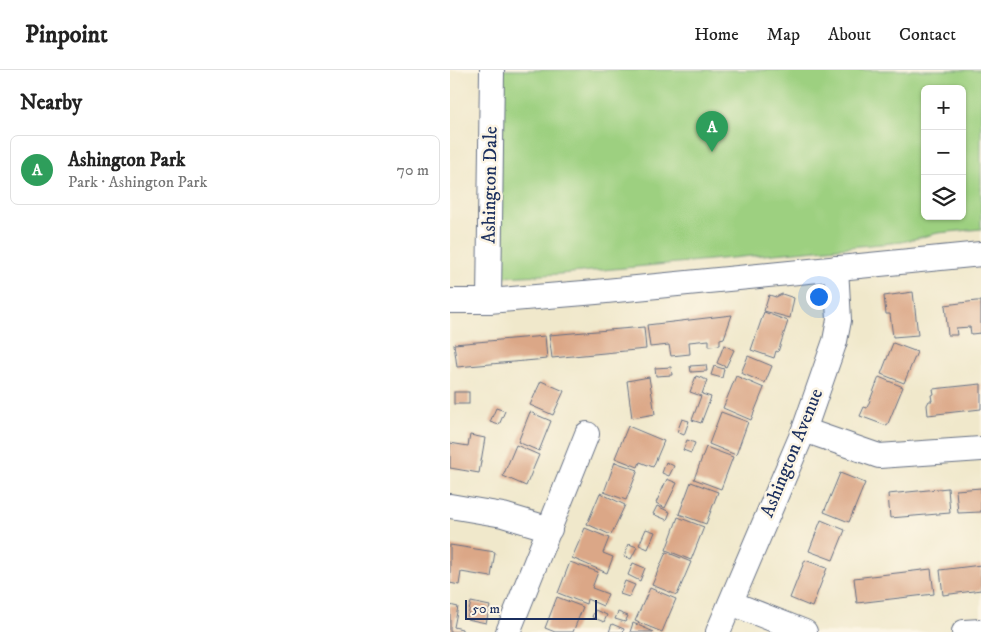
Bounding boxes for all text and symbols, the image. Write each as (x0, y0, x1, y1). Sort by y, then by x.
text: Pinpoint (25, 20, 108, 50)
text: Home (694, 24, 739, 46)
text: Map (767, 24, 800, 46)
text: About (828, 24, 871, 46)
text: Contact (899, 24, 956, 46)
map controls (921, 85, 966, 220)
button: + (921, 85, 966, 130)
text: Nearby (20, 90, 82, 116)
pin: A (696, 111, 728, 152)
street label: Ashington Dale (477, 126, 503, 244)
button: − (921, 130, 966, 175)
text: Ashington Park (68, 149, 185, 172)
text: A (32, 160, 42, 180)
text: 70 m (397, 160, 429, 180)
text: Park · Ashington Park (68, 172, 207, 192)
button: layers (921, 175, 966, 220)
your location (806, 284, 832, 310)
street label: Ashington Avenue (756, 385, 828, 521)
scale bar (465, 597, 598, 620)
text: 50 m (472, 600, 500, 618)

